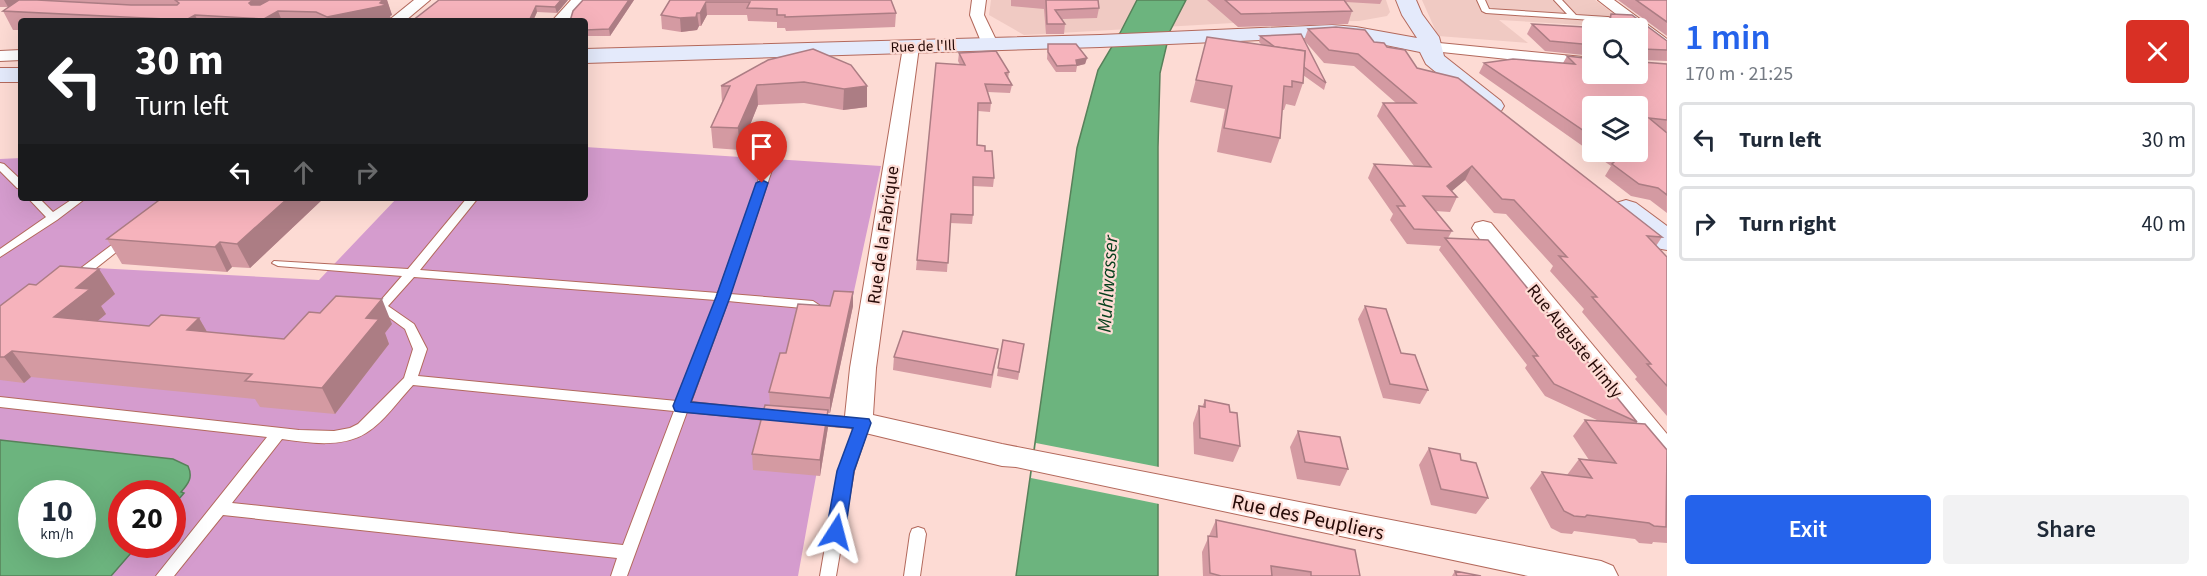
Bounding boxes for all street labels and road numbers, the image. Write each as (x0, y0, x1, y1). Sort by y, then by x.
street label: Rue de l'Ill (890, 35, 956, 58)
street label: Rue de la Fabrique (861, 164, 906, 306)
street label: Rue Auguste Himly (1521, 279, 1629, 404)
street label: Rue des Peupliers (1229, 486, 1387, 548)

